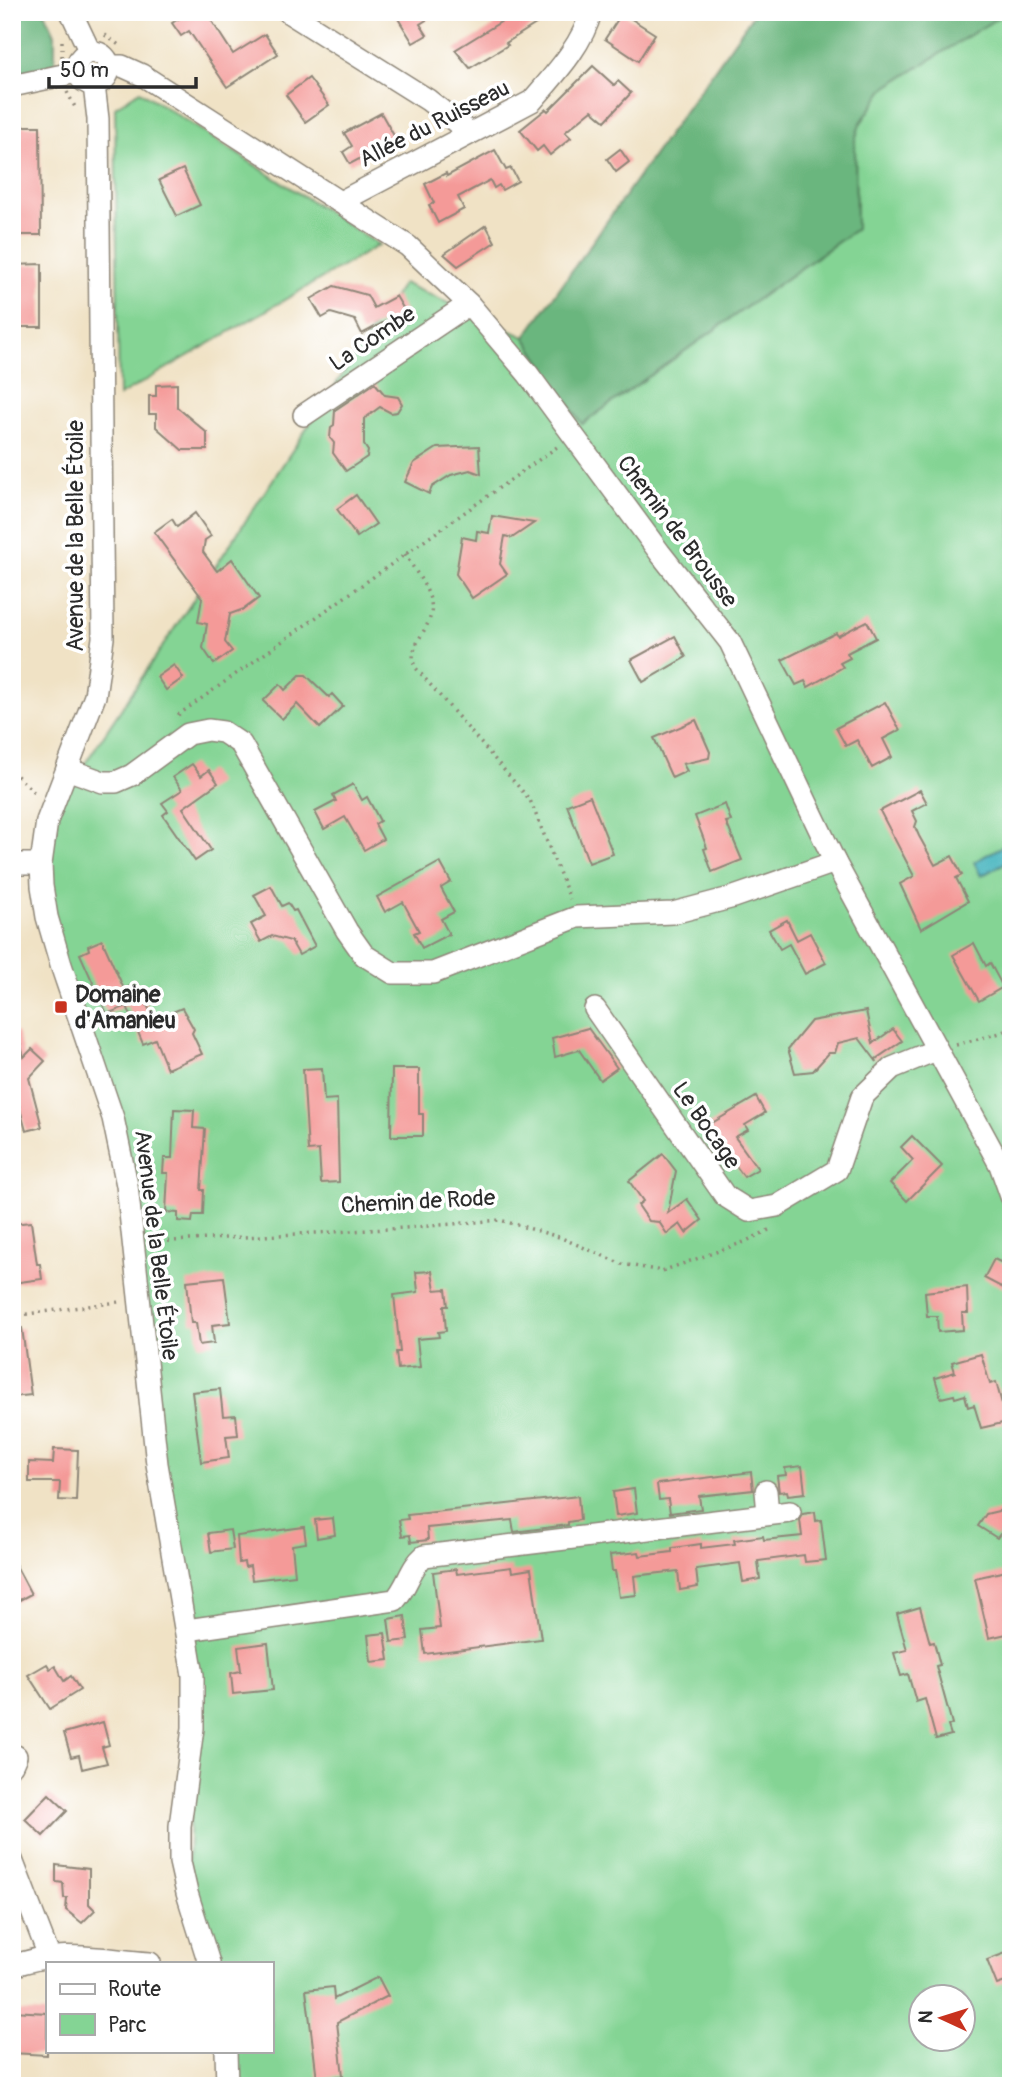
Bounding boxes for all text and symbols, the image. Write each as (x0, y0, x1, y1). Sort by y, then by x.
scale bar (49, 46, 196, 90)
text: 50 m (60, 57, 109, 84)
street label: Allée du Ruisseau (354, 73, 514, 174)
street label: La Combe (324, 299, 421, 378)
street label: Avenue de la Belle Étoile (61, 419, 90, 652)
street label: Chemin de Brousse (611, 450, 745, 614)
place label: Domaine d'Amanieu (75, 980, 176, 1035)
marker: Domaine d'Amanieu (53, 999, 69, 1015)
street label: Le Bocage (666, 1076, 748, 1175)
street label: Avenue de la Belle Étoile (128, 1128, 185, 1362)
street label: Chemin de Rode (340, 1183, 497, 1220)
legend (46, 1962, 273, 2052)
text: Route (108, 1976, 161, 2003)
north arrow (908, 1982, 978, 2052)
text: N (914, 2009, 938, 2024)
text: Parc (108, 2012, 147, 2039)

